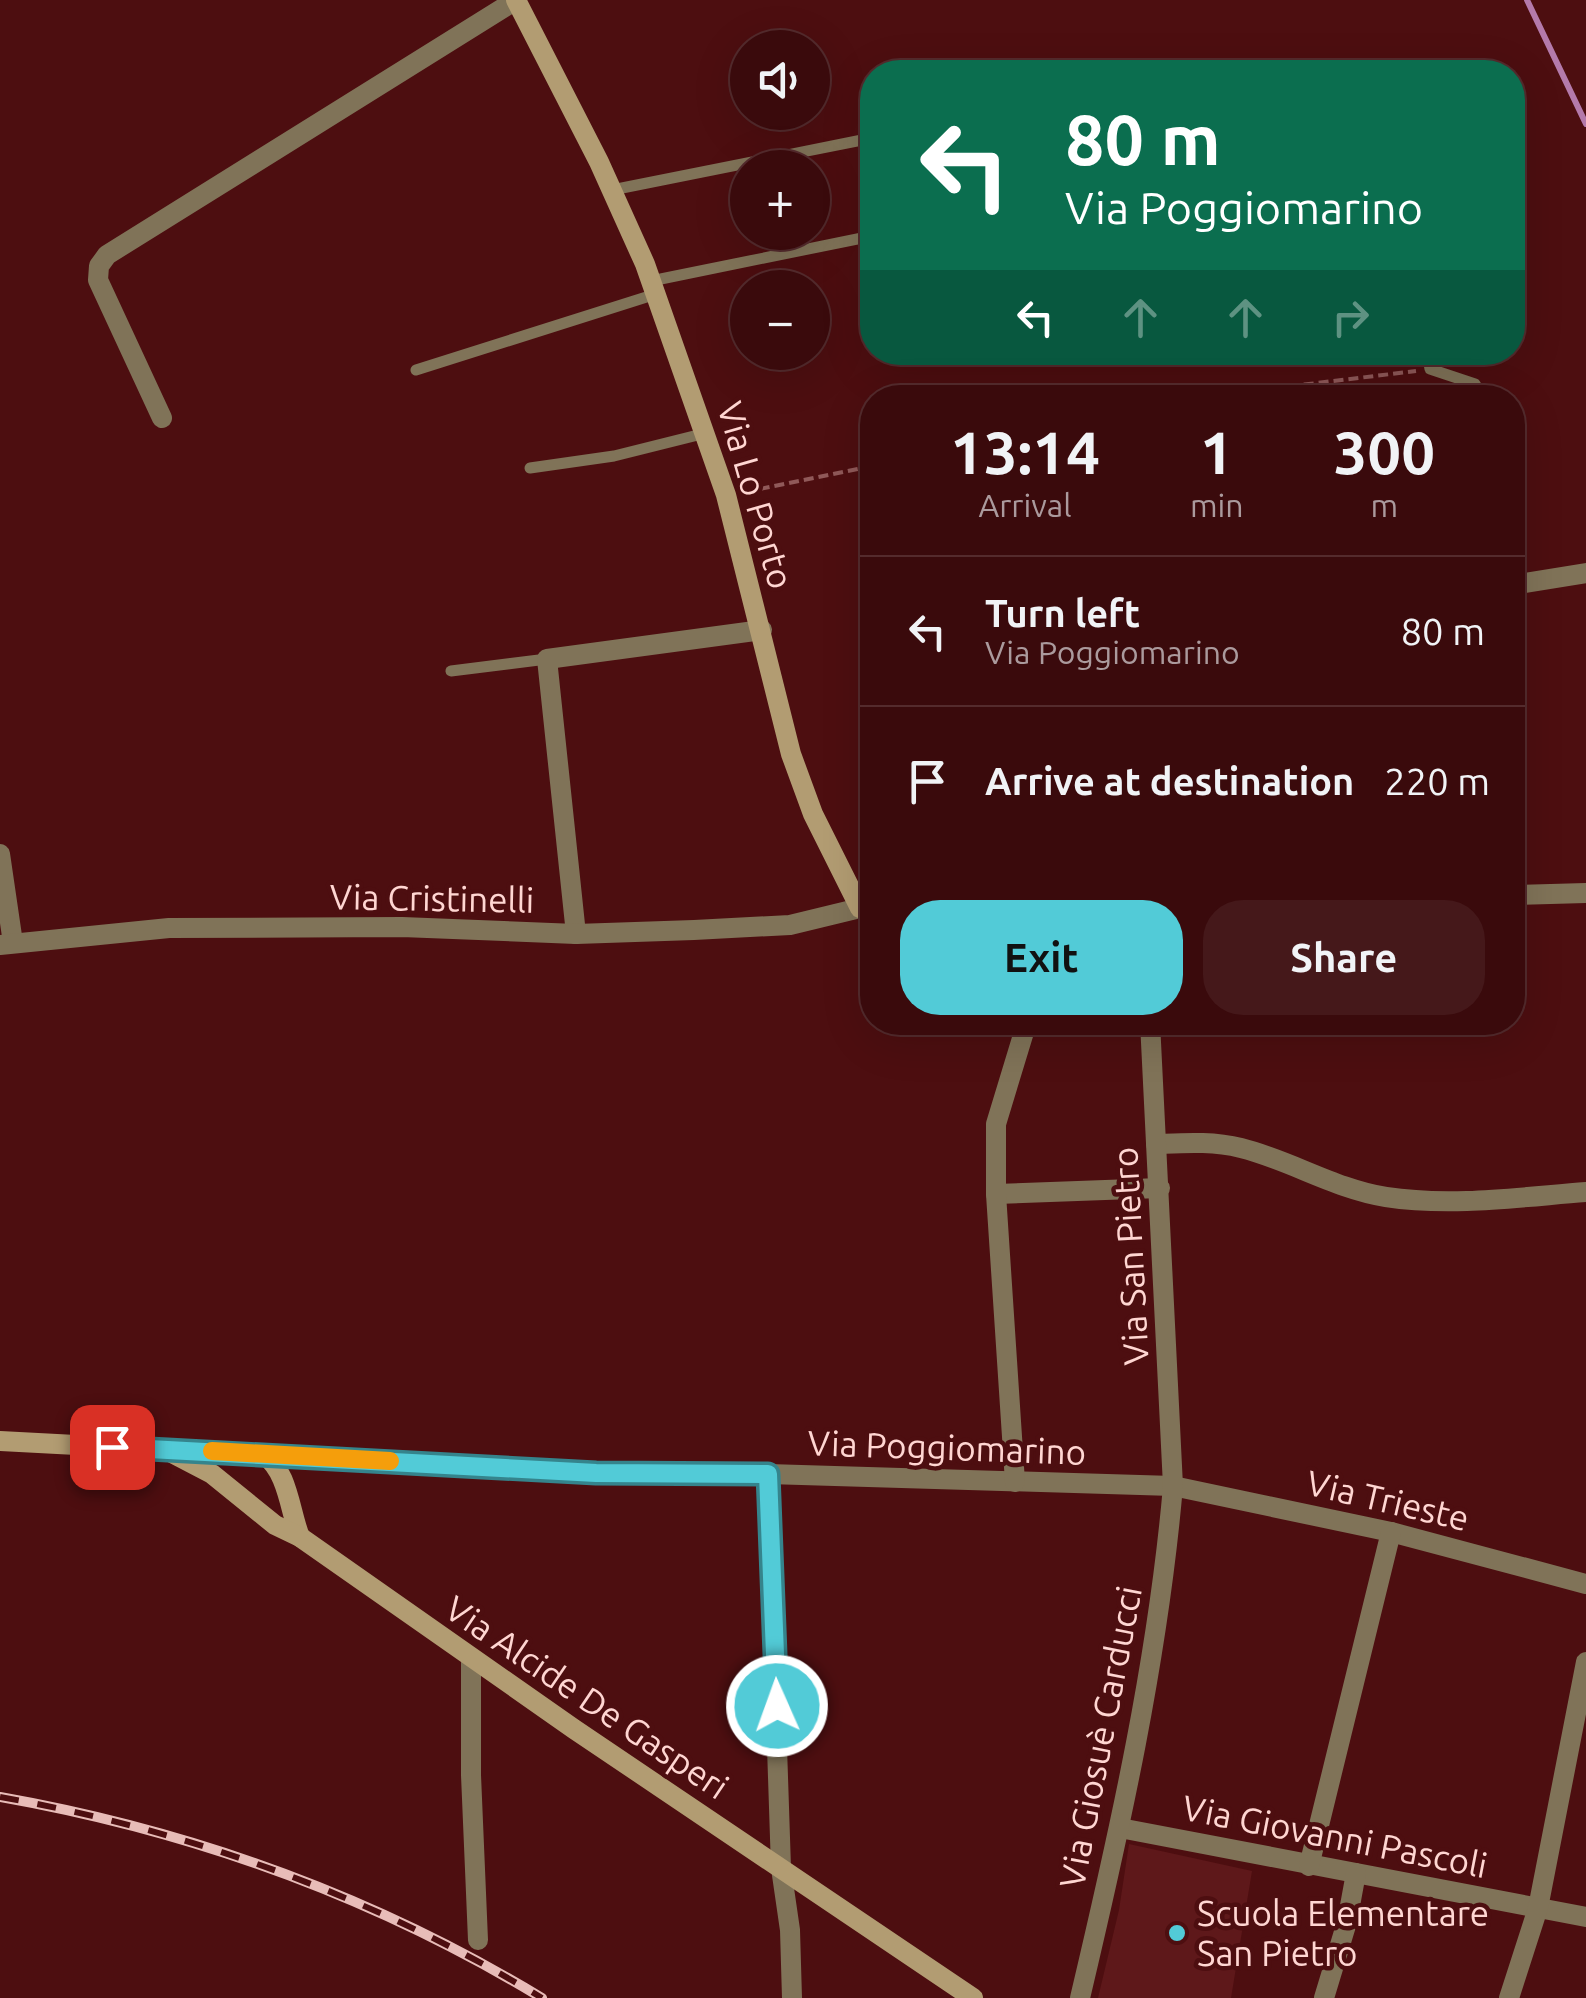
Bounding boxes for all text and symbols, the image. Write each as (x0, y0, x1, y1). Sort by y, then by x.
map controls (730, 30, 830, 370)
button: sound (730, 30, 830, 130)
icon: left (900, 100, 1030, 230)
text: 80 m (1065, 100, 1221, 178)
button: + (730, 150, 830, 250)
text: Via Poggiomarino (1065, 182, 1423, 233)
button: − (730, 270, 830, 370)
icon: left (1008, 290, 1063, 345)
icon: ahead (1113, 290, 1168, 345)
icon: ahead (1218, 290, 1273, 345)
icon: right (1323, 290, 1378, 345)
street label: Via Lo Porto (710, 397, 802, 593)
text: 13:14 (950, 418, 1100, 485)
text: 1 (1200, 418, 1234, 485)
text: 300 (1334, 418, 1435, 485)
text: Arrival (978, 487, 1072, 523)
text: min (1190, 487, 1244, 523)
text: m (1370, 487, 1398, 523)
text: Turn left (985, 592, 1140, 634)
icon: left (900, 604, 955, 659)
text: 80 m (1401, 610, 1485, 652)
text: Via Poggiomarino (985, 634, 1240, 670)
icon: arrive (900, 754, 955, 809)
text: Arrive at destination (985, 760, 1354, 802)
text: 220 m (1384, 760, 1490, 802)
street label: Via Cristinelli (329, 876, 535, 920)
button: Exit (900, 900, 1183, 1015)
button: Share (1203, 900, 1485, 1015)
street label: Via San Pietro (1104, 1146, 1156, 1366)
pin (70, 1405, 155, 1490)
icon: arrive (85, 1420, 140, 1475)
street label: Via Poggiomarino (807, 1422, 1087, 1472)
street label: Via Trieste (1303, 1462, 1473, 1538)
street label: Via Giosuè Carducci (1051, 1583, 1149, 1891)
street label: Via Alcide De Gasperi (438, 1587, 736, 1807)
position arrow (725, 1654, 829, 1758)
street label: Via Giovanni Pascoli (1179, 1787, 1491, 1885)
place label: Scuola Elementare San Pietro (1197, 1893, 1489, 1973)
marker: Scuola Elementare San Pietro (1166, 1922, 1188, 1944)

